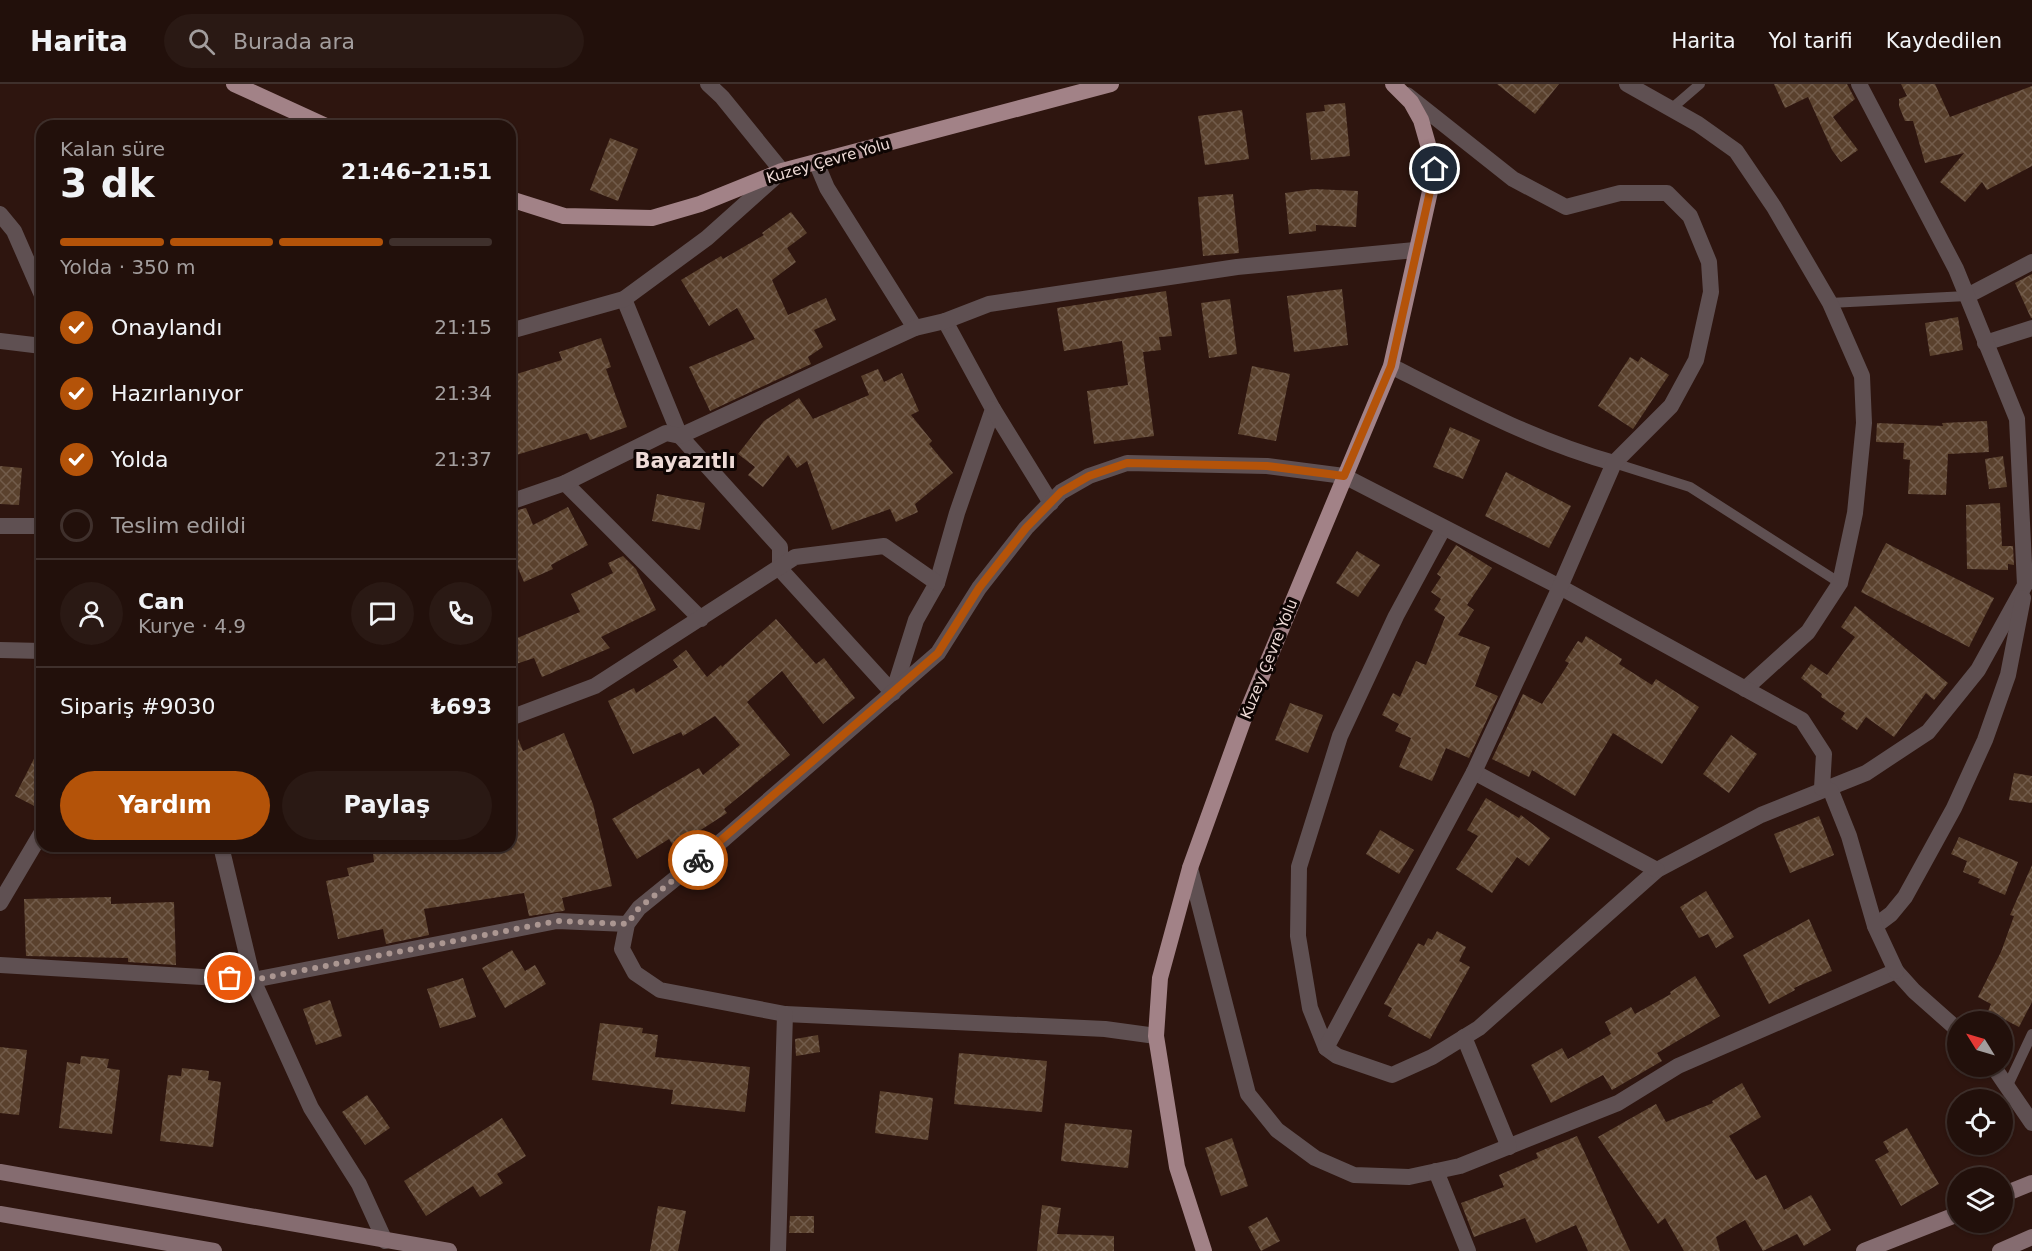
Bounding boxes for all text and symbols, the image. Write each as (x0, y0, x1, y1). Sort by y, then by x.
search box (164, 14, 584, 68)
text: Harita (30, 25, 128, 58)
icon: search (185, 25, 218, 58)
text: Burada ara (233, 29, 355, 54)
text: Harita (1671, 29, 1736, 53)
text: Yol tarifi (1769, 29, 1853, 53)
text: Kaydedilen (1886, 29, 2002, 53)
street label: Kuzey Çevre Yolu (764, 135, 892, 187)
text: Kalan süre (60, 137, 165, 161)
pin (1409, 143, 1460, 194)
icon: home (1418, 152, 1451, 185)
text: 21:46–21:51 (341, 159, 492, 184)
text: 3 dk (60, 161, 155, 206)
text: Yolda · 350 m (60, 255, 195, 279)
icon: check (60, 311, 93, 344)
text: Onaylandı (111, 315, 222, 340)
text: 21:15 (434, 315, 492, 339)
icon: check (60, 377, 93, 410)
text: Hazırlanıyor (111, 381, 243, 406)
text: 21:34 (434, 381, 492, 405)
icon: check (60, 443, 93, 476)
text: Yolda (111, 447, 169, 472)
text: 21:37 (434, 447, 492, 471)
district label: Bayazıtlı (634, 449, 736, 473)
text: Teslim edildi (111, 513, 246, 538)
button: person (60, 582, 123, 645)
button: chat (351, 582, 414, 645)
button: phone (429, 582, 492, 645)
text: Can (138, 589, 185, 614)
street label: Kuzey Çevre Yolu (1237, 596, 1301, 722)
text: Kurye · 4.9 (138, 614, 246, 638)
text: Sipariş #9030 (60, 694, 216, 719)
text: ₺693 (431, 694, 492, 719)
button: Yardım (60, 771, 270, 840)
button: Paylaş (282, 771, 492, 840)
courier (668, 830, 728, 890)
icon: bike (682, 844, 715, 877)
pin (204, 952, 255, 1003)
icon: bag (213, 961, 246, 994)
north arrow (1947, 1011, 2013, 1077)
map controls (1947, 1011, 2013, 1233)
button: locate (1947, 1089, 2013, 1155)
button: layers (1947, 1167, 2013, 1233)

